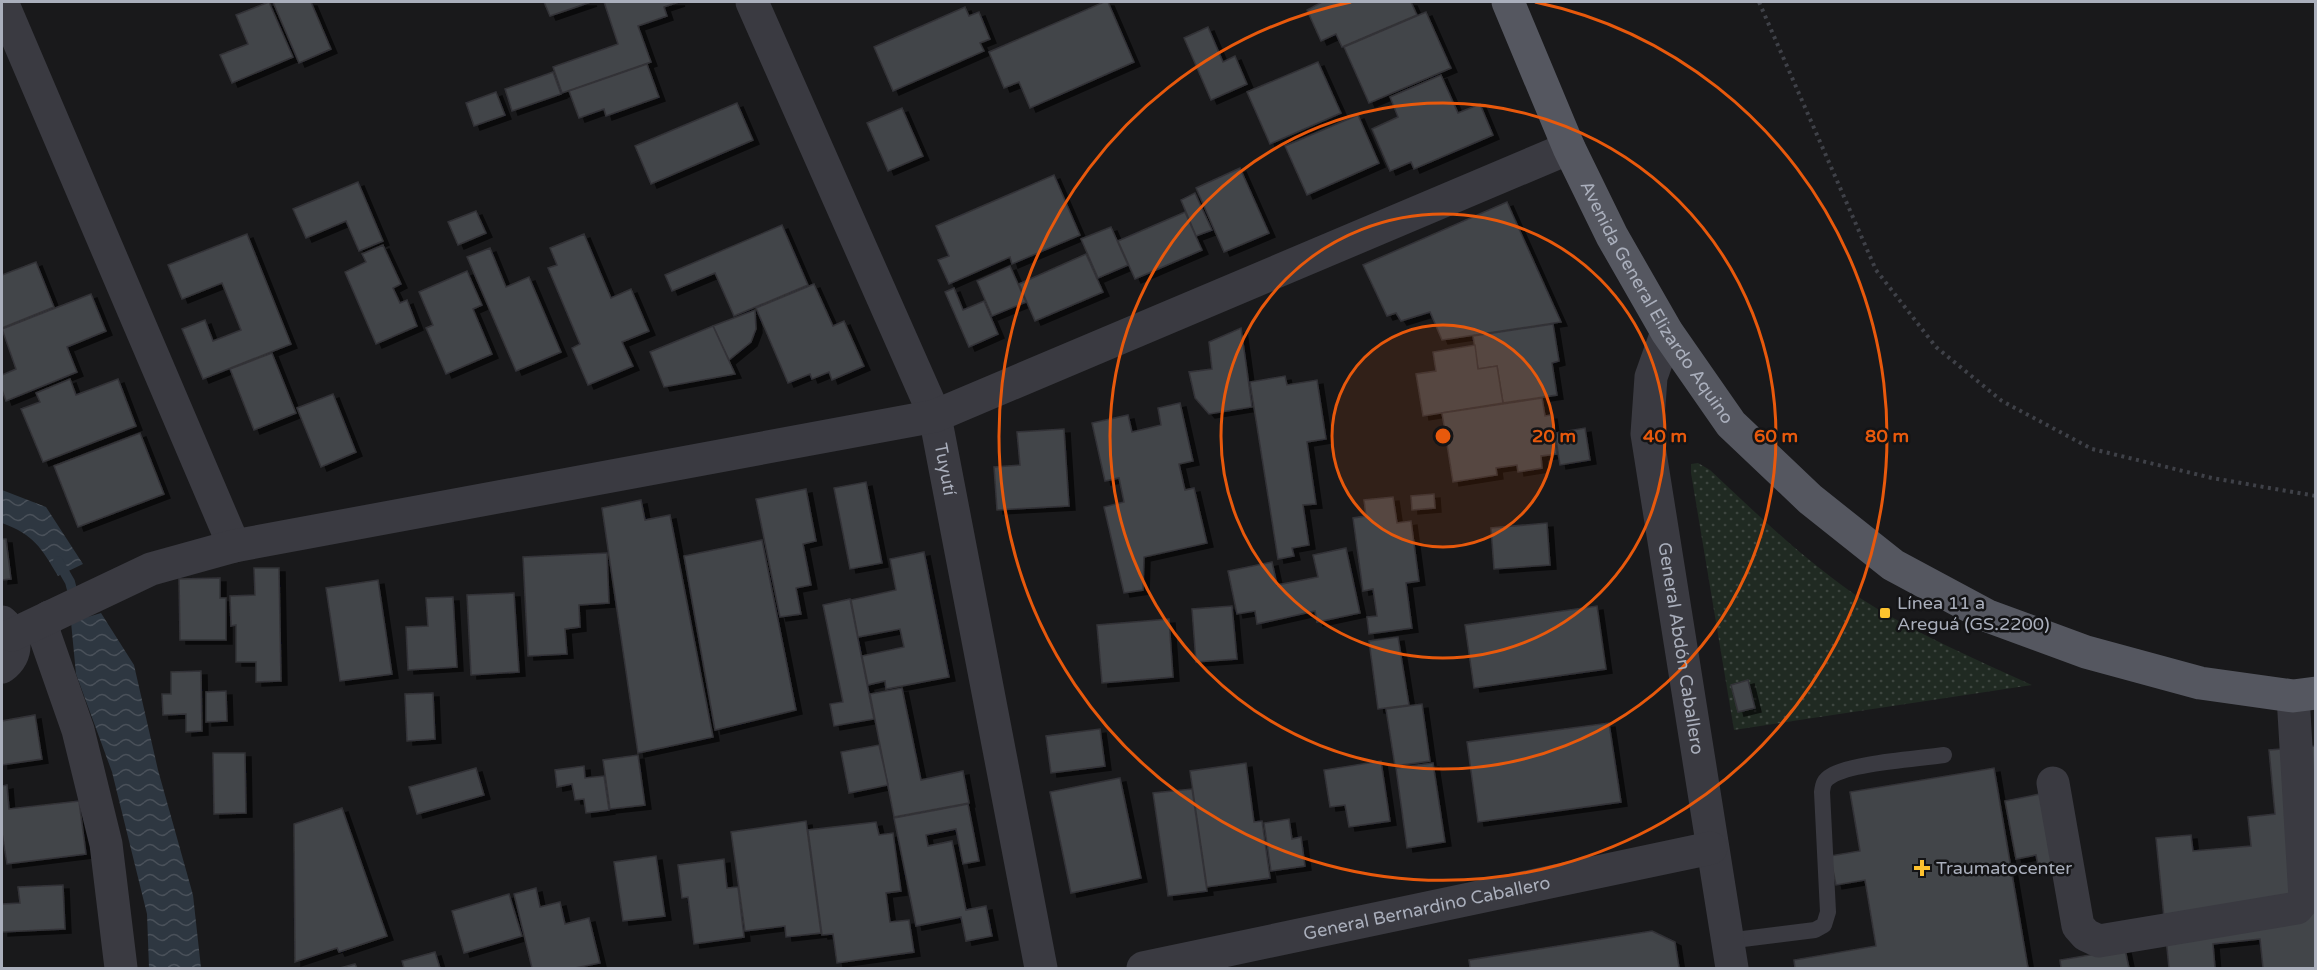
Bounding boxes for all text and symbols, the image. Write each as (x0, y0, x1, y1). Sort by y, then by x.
street label: Avenida General Elizardo Aquino (1576, 177, 1739, 428)
text: 20 m (1532, 425, 1576, 447)
text: 40 m (1643, 425, 1687, 447)
text: 60 m (1754, 425, 1798, 447)
text: 80 m (1865, 425, 1909, 447)
centre of rings (1433, 426, 1453, 446)
street label: Tuyutí (929, 441, 961, 498)
street label: General Abdón Caballero (1653, 541, 1709, 756)
place label: Línea 11 a Areguá (GS.2200) (1897, 592, 2050, 635)
marker: Línea 11 a Areguá (GS.2200) (1878, 606, 1892, 620)
place label: Traumatocenter (1936, 857, 2072, 879)
marker: Traumatocenter (1913, 859, 1931, 877)
street label: General Bernardino Caballero (1301, 871, 1552, 945)

